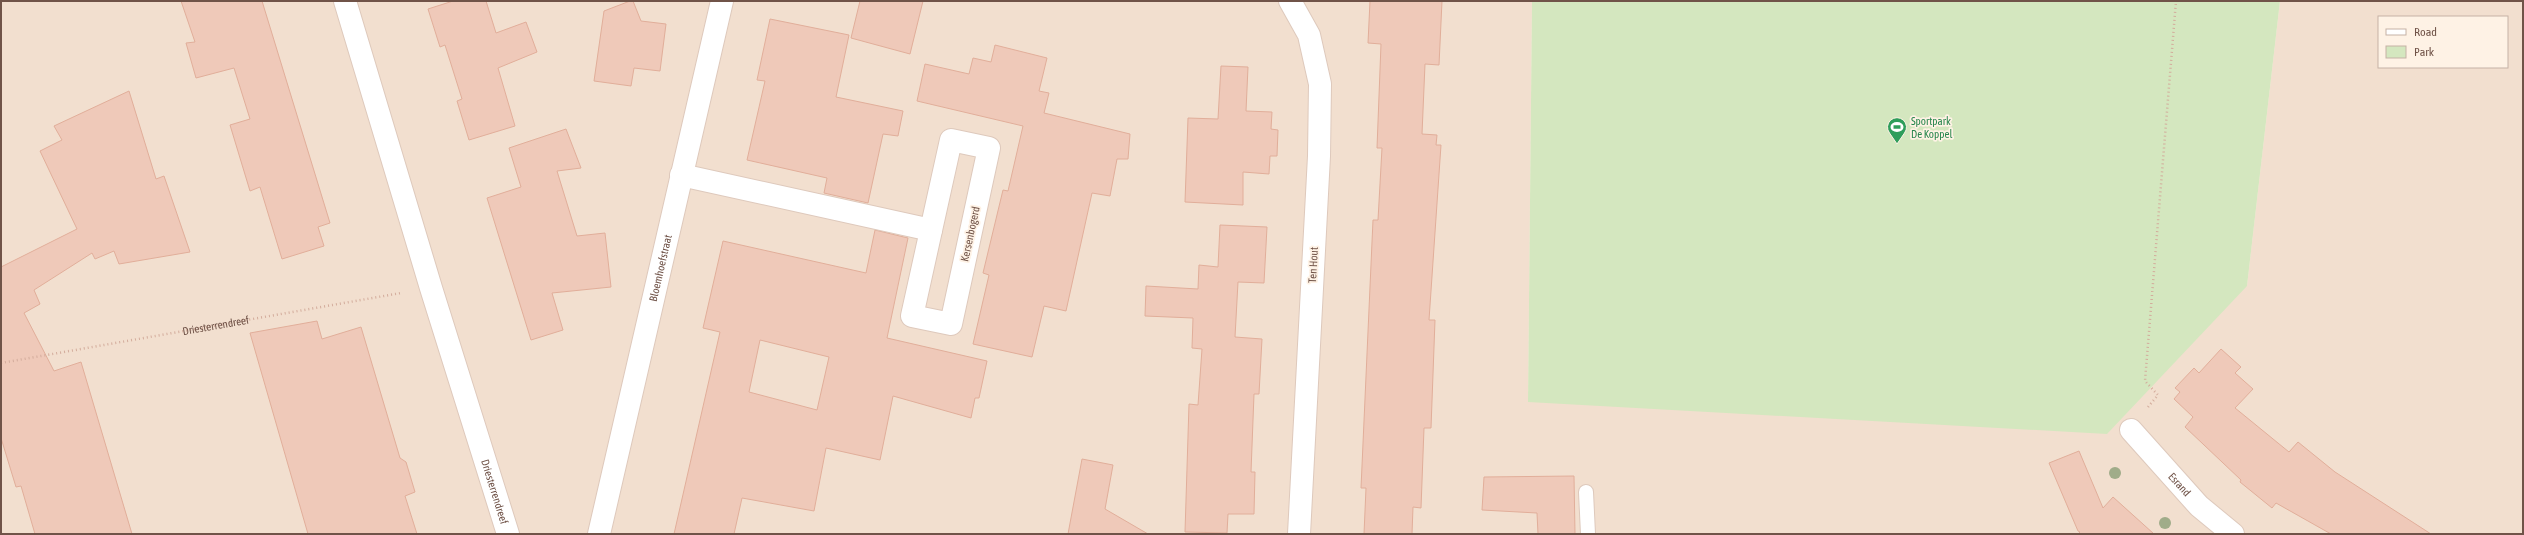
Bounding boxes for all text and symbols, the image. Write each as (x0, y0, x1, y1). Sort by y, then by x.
legend (2378, 16, 2508, 68)
text: Road (2414, 25, 2437, 39)
text: Park (2414, 45, 2435, 59)
place label: Sportpark De Koppel (1911, 115, 1952, 140)
sports icon: Sportpark De Koppel (1886, 116, 1908, 144)
street label: Kersenbogerd (958, 205, 982, 263)
street label: Bloemhoefstraat (647, 233, 674, 303)
street label: Ten Hout (1306, 247, 1320, 283)
street label: Driesterrendreef (182, 314, 250, 337)
street label: Driesterrendreef (479, 458, 511, 526)
street label: Esrand (2166, 470, 2193, 499)

